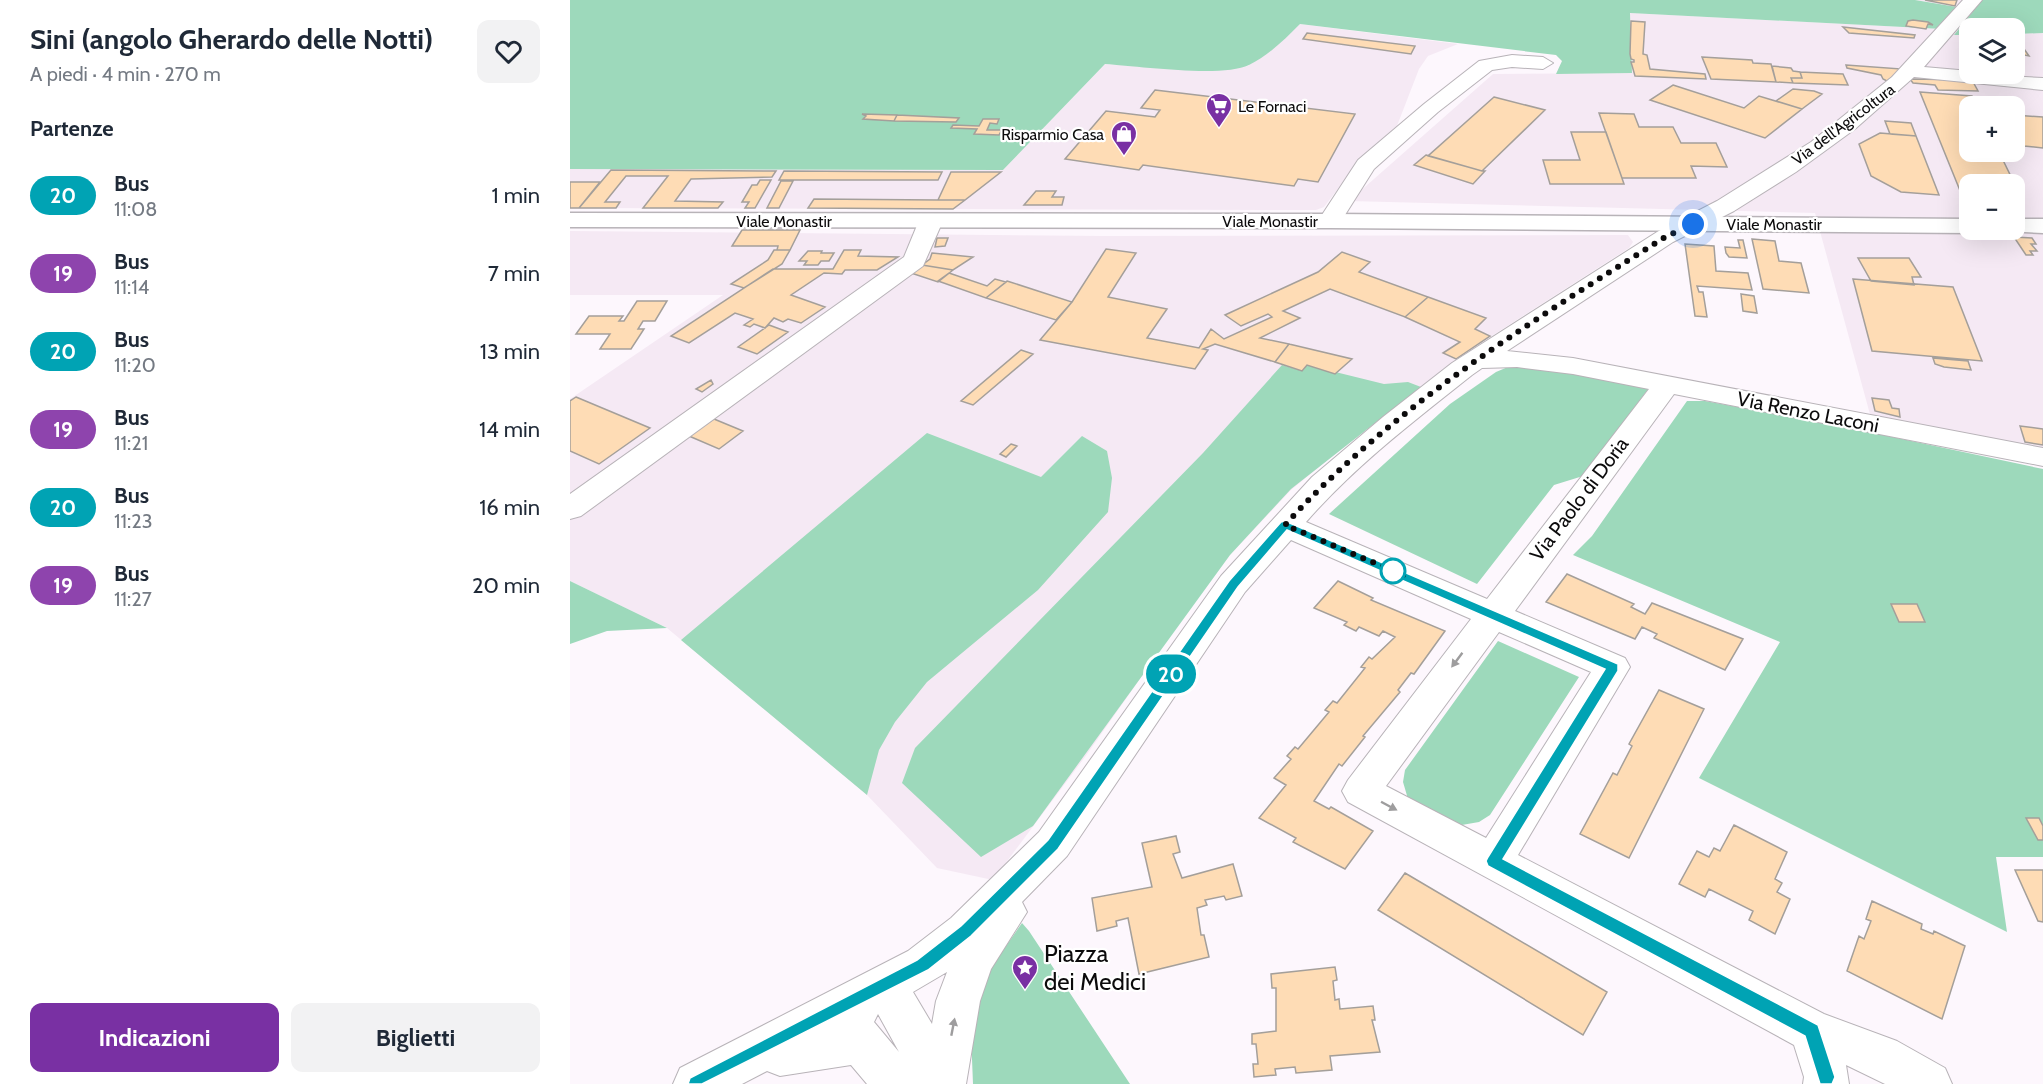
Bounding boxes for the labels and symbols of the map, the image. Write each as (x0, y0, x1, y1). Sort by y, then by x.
street label: Via dell'Agricoltura (1788, 79, 1899, 169)
supermarket icon: Le Fornaci (1204, 91, 1234, 129)
place label: Le Fornaci (1238, 97, 1306, 116)
shop icon: Risparmio Casa (1109, 119, 1139, 157)
place label: Risparmio Casa (1001, 125, 1104, 144)
your location (1678, 209, 1708, 239)
street label: Viale Monastir (736, 212, 833, 231)
street label: Viale Monastir (1222, 212, 1319, 231)
street label: Viale Monastir (1726, 215, 1823, 234)
street label: Via Renzo Laconi (1735, 386, 1881, 438)
street label: Via Paolo di Doria (1525, 432, 1634, 566)
unlabelled marker (1380, 558, 1406, 584)
one-way arrow (1451, 652, 1464, 668)
line badge: 20 (1144, 654, 1198, 694)
one-way arrow (1381, 801, 1398, 811)
place label: Piazza dei Medici (1044, 939, 1146, 996)
place icon: Piazza dei Medici (1010, 953, 1040, 991)
one-way arrow (949, 1017, 958, 1036)

